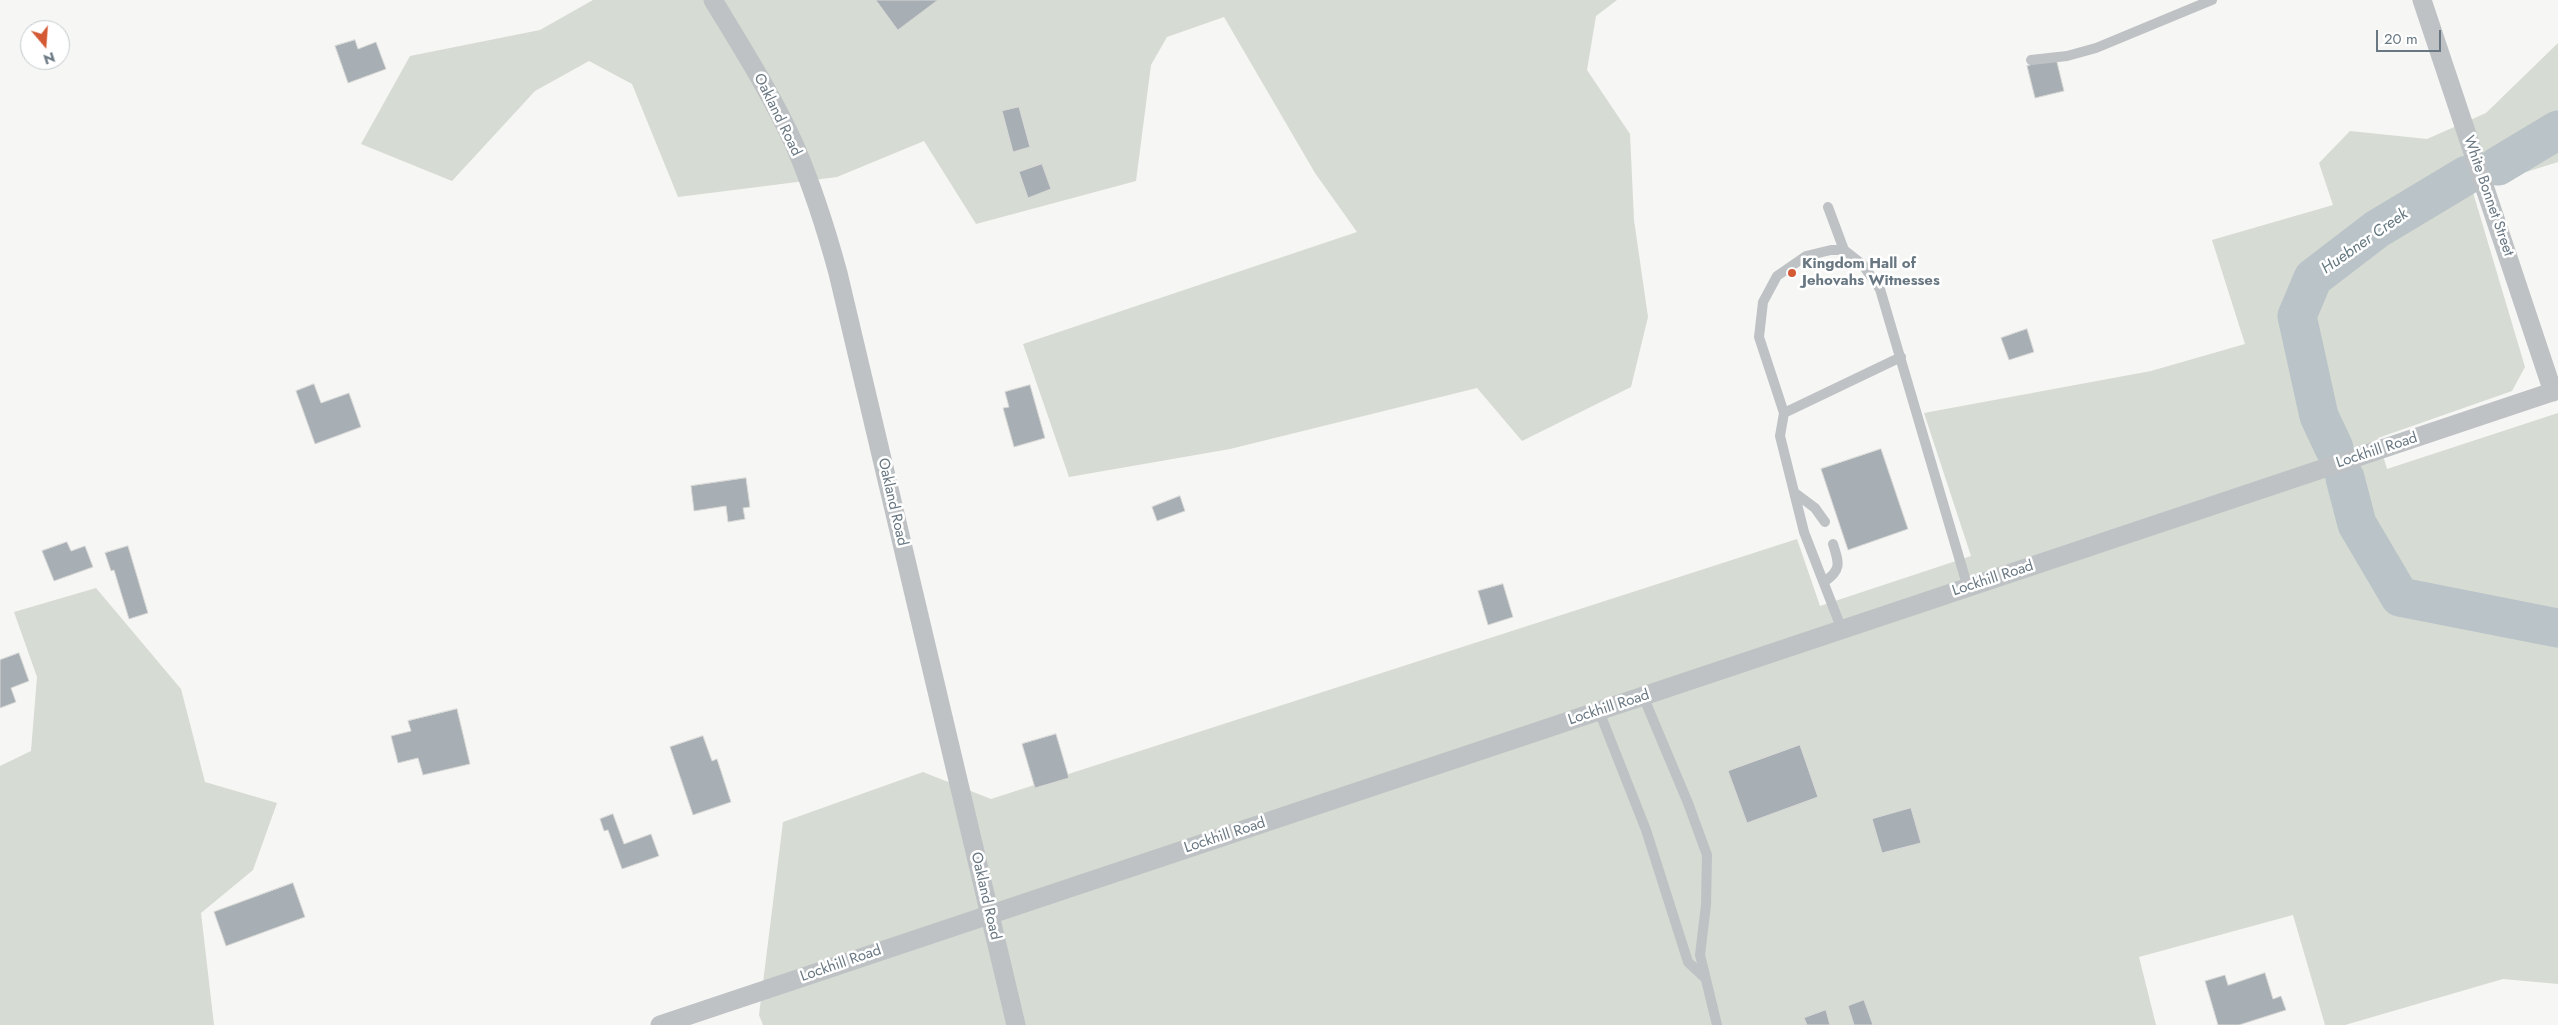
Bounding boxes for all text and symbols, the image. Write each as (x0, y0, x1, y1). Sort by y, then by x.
north arrow (20, 20, 70, 70)
scale bar (2378, 20, 2443, 52)
text: 20 m (2384, 28, 2418, 50)
text: N (41, 47, 58, 70)
street label: Oakland Road (749, 71, 805, 159)
street label: White Bonnet Street (2459, 133, 2517, 259)
water label: Huebner Creek (2318, 205, 2412, 279)
place label: Kingdom Hall of Jehovahs Witnesses (1802, 255, 1940, 290)
marker: Kingdom Hall of Jehovahs Witnesses (1786, 267, 1798, 279)
street label: Lockhill Road (2334, 429, 2420, 473)
street label: Oakland Road (873, 456, 911, 548)
street label: Lockhill Road (1950, 557, 2036, 601)
street label: Lockhill Road (1566, 686, 1652, 730)
street label: Lockhill Road (1182, 814, 1268, 858)
street label: Oakland Road (966, 850, 1004, 942)
street label: Lockhill Road (798, 942, 884, 986)

